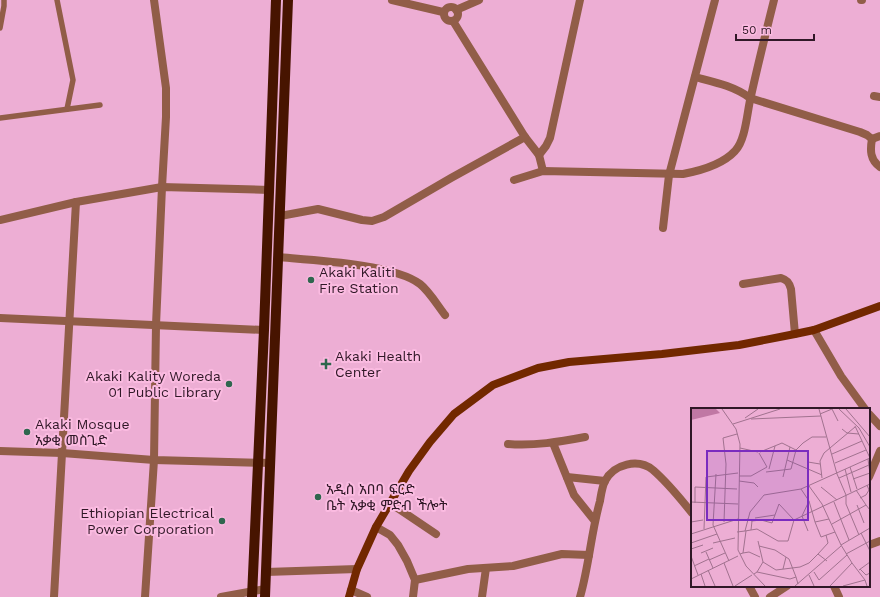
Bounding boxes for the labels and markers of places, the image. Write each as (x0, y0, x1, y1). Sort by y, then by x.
place label: Akaki Kaliti Fire Station (319, 264, 399, 296)
marker: Akaki Kaliti Fire Station (306, 275, 316, 285)
place label: Akaki Health Center (335, 348, 421, 380)
marker: Akaki Health Center (320, 358, 332, 370)
place label: Akaki Kality Woreda 01 Public Library (86, 368, 222, 400)
marker: Akaki Kality Woreda 01 Public Library (224, 379, 234, 389)
place label: Akaki Mosque አቃቂ መስጊድ (35, 416, 130, 448)
marker: Akaki Mosque አቃቂ መስጊድ (22, 427, 32, 437)
place label: አዲስ አበባ ፍርድ ቤት አቃቂ ምድብ ችሎት (326, 481, 448, 513)
marker: አዲስ አበባ ፍርድ ቤት አቃቂ ምድብ ችሎት (313, 492, 323, 502)
place label: Ethiopian Electrical Power Corporation (80, 505, 215, 537)
marker: Ethiopian Electrical Power Corporation (217, 516, 227, 526)

